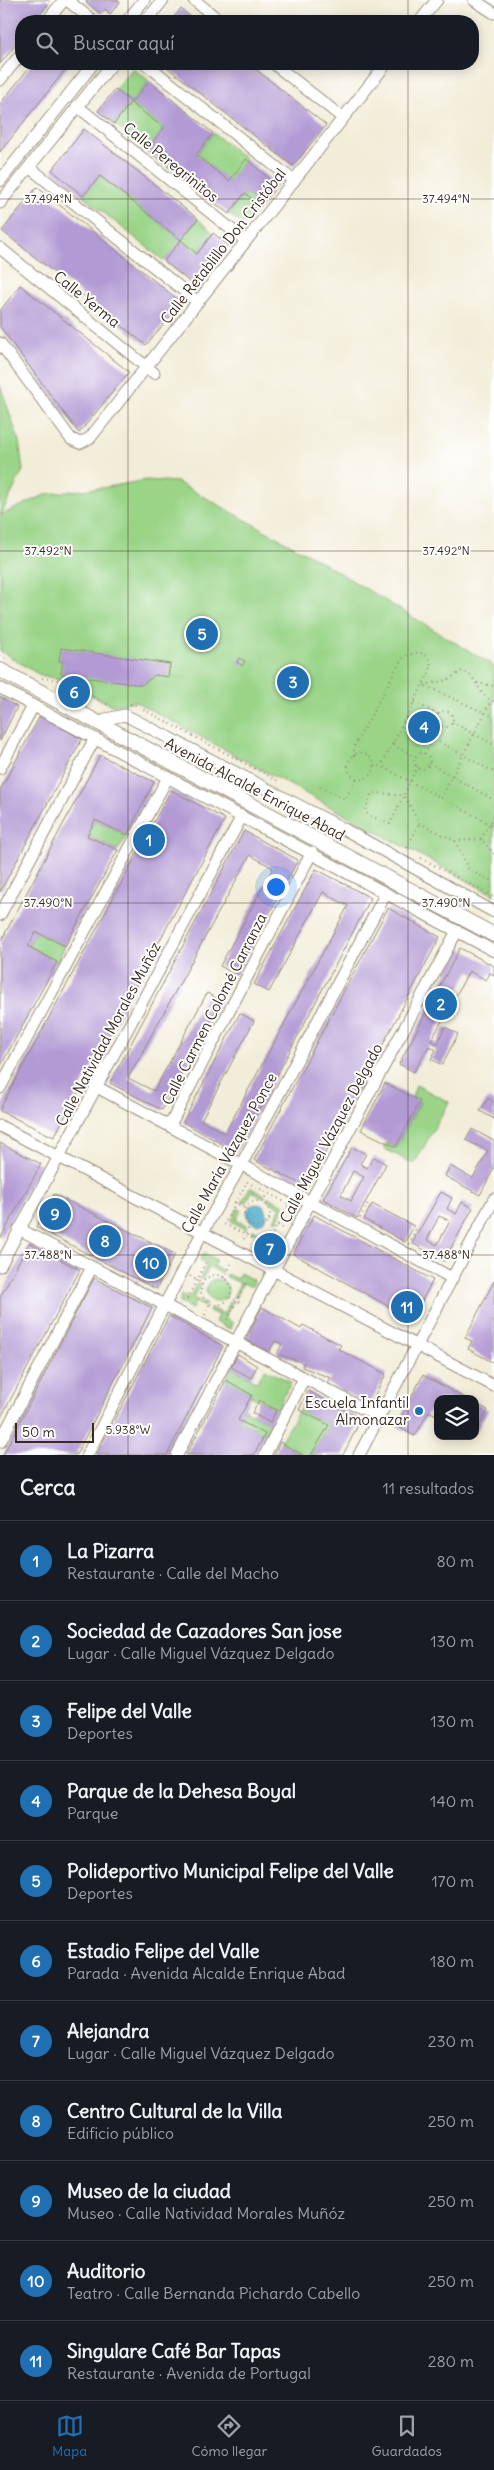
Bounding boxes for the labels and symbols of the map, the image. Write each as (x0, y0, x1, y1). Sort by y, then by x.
street label: Calle Peregrinitos (119, 118, 223, 206)
street label: Calle Retablillo Don Cristóbal (156, 164, 290, 328)
text: 37.494°N (24, 191, 72, 206)
text: 37.494°N (422, 191, 470, 206)
street label: Calle Yerma (50, 267, 124, 332)
text: 37.492°N (24, 543, 72, 558)
text: 37.492°N (422, 543, 470, 558)
pin: 5 (186, 615, 218, 653)
pin: 3 (277, 663, 309, 701)
pin: 6 (58, 673, 90, 711)
pin: 4 (408, 708, 440, 746)
street label: Avenida Alcalde Enrique Abad (162, 733, 349, 845)
pin: 1 (133, 821, 165, 859)
your location (263, 874, 289, 900)
text: 37.490°N (24, 895, 72, 910)
text: 37.490°N (422, 895, 470, 910)
street label: Calle Carmen Colomé Carranza (157, 910, 271, 1108)
street label: Calle Natividad Morales Muñóz (51, 939, 165, 1129)
pin: 2 (425, 985, 457, 1023)
street label: Calle Miguel Vázquez Delgado (276, 1040, 386, 1226)
street label: Calle María Vázquez Ponce (177, 1070, 281, 1236)
pin: 9 (39, 1195, 71, 1233)
pin: 8 (89, 1222, 121, 1260)
pin: 7 (254, 1230, 286, 1268)
pin: 10 (135, 1244, 167, 1282)
text: 37.488°N (24, 1247, 72, 1262)
text: 37.488°N (422, 1247, 470, 1262)
pin: 11 (391, 1288, 423, 1326)
place label: Escuela Infantil Almonazar (305, 1393, 409, 1429)
marker: Escuela Infantil Almonazar (413, 1405, 425, 1417)
scale bar (15, 1420, 94, 1443)
text: 5.938°W (106, 1422, 151, 1437)

